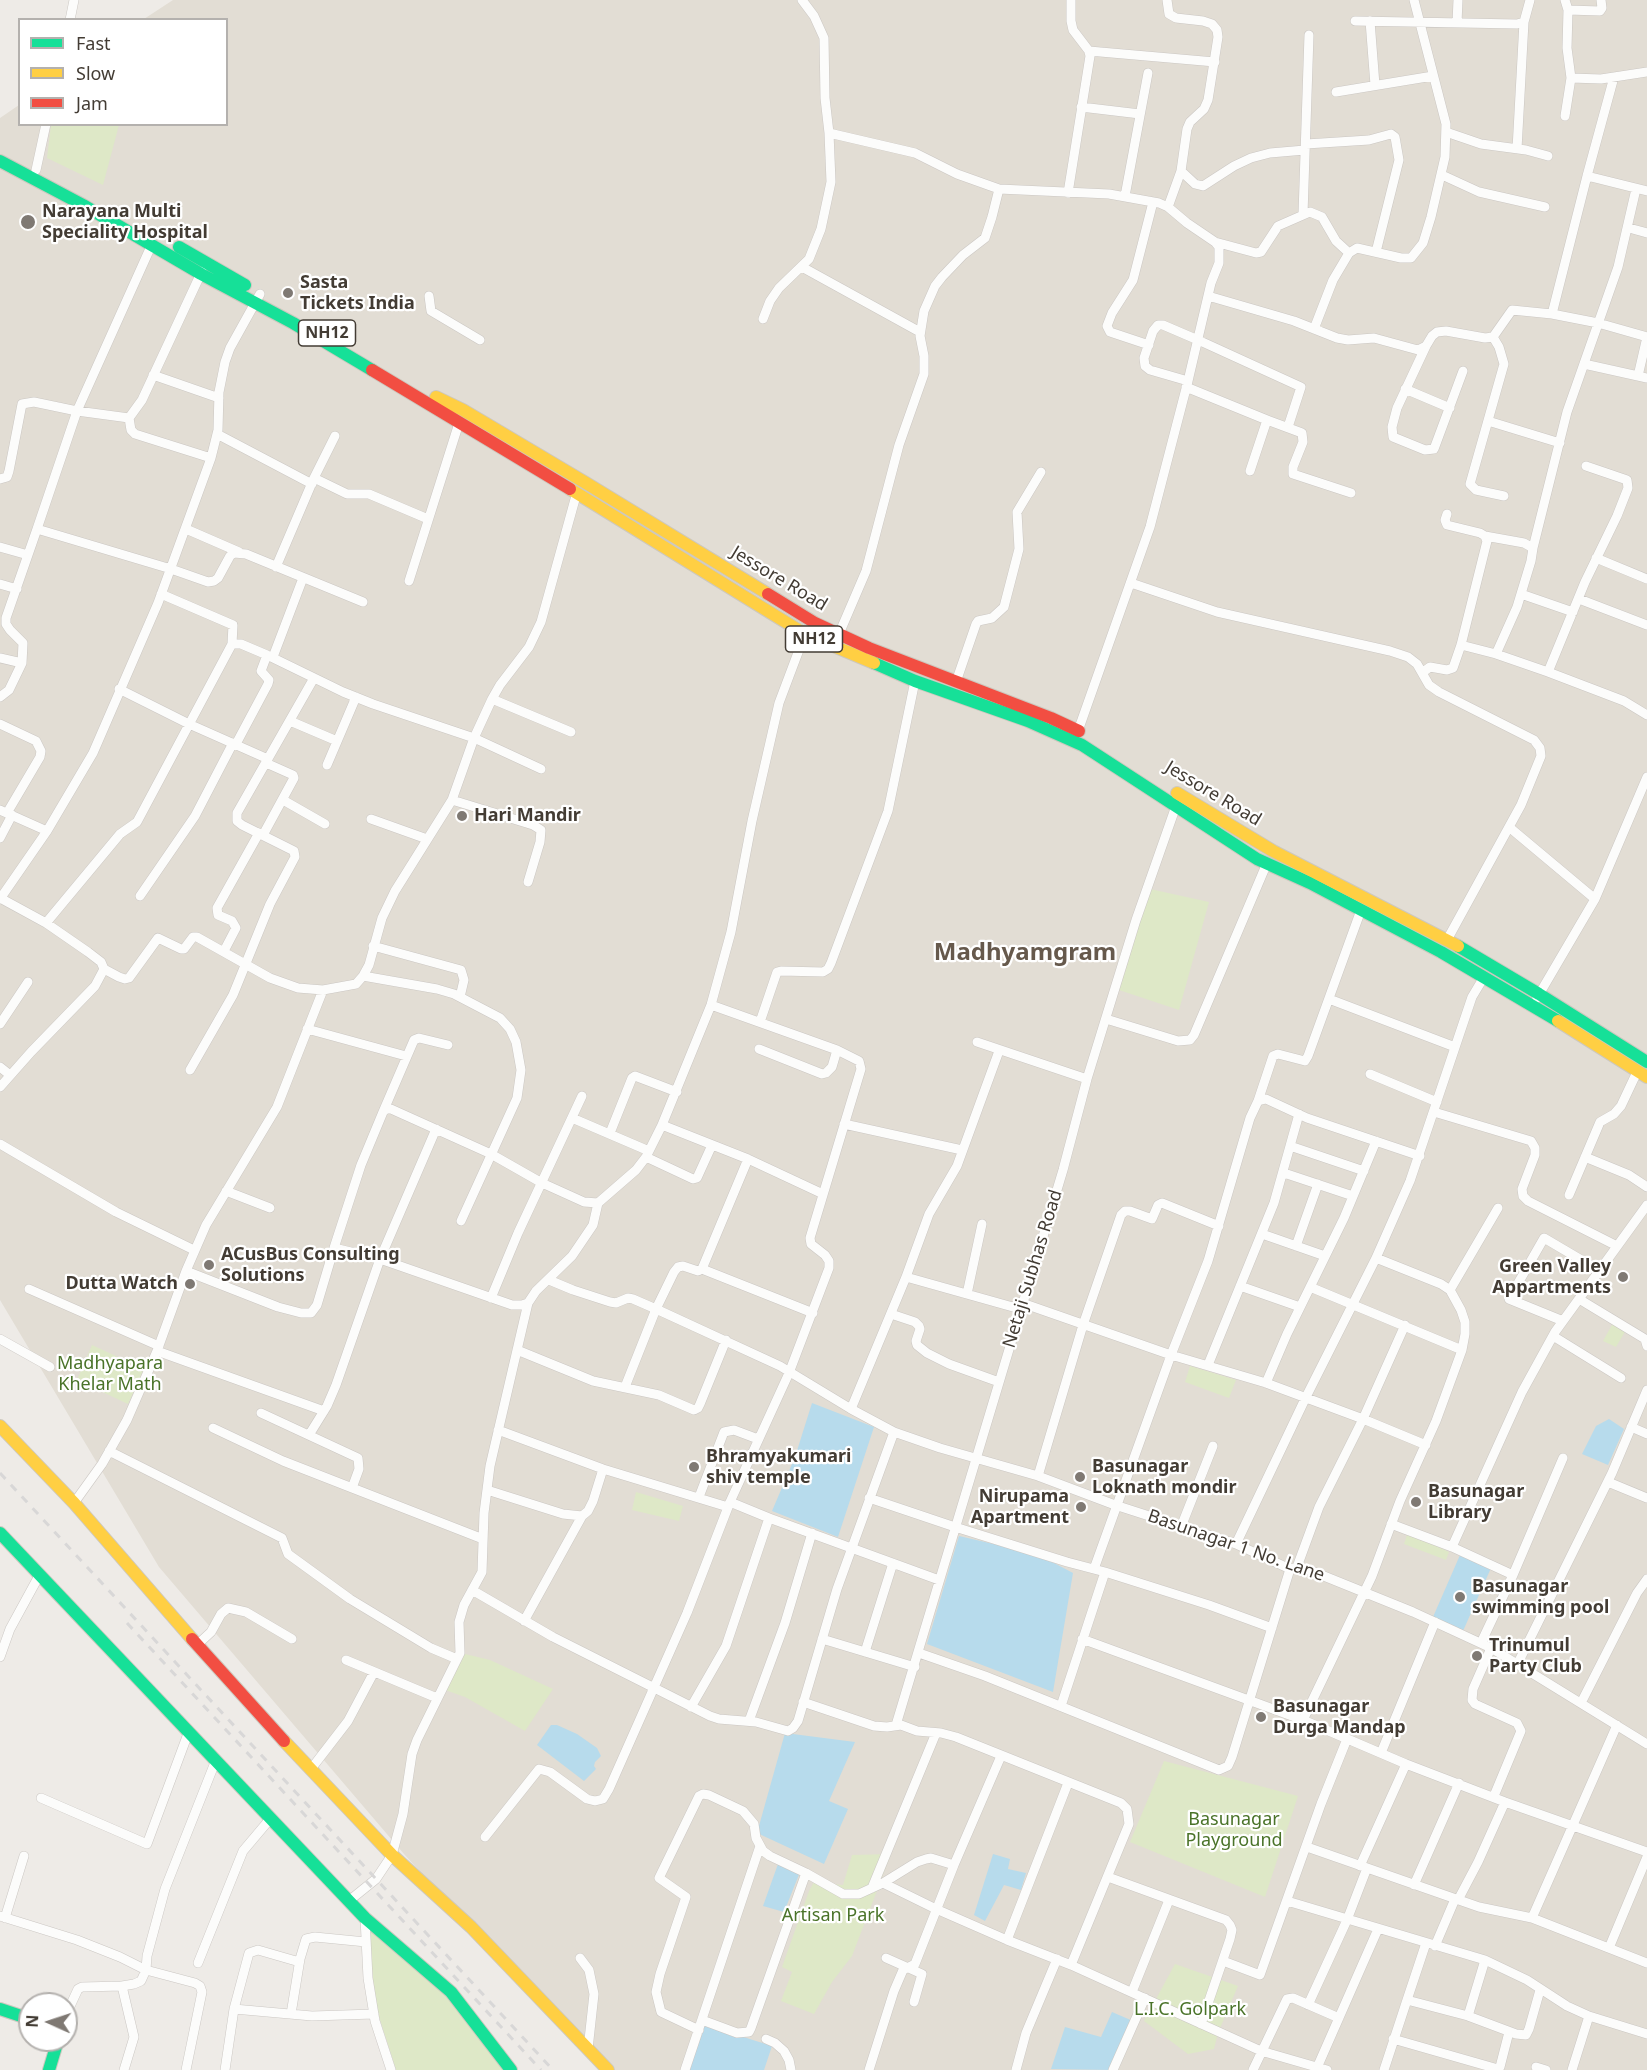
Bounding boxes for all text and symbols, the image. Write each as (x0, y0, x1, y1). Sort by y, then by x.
legend (18, 18, 228, 126)
text: Fast (76, 31, 111, 55)
text: Slow (76, 61, 115, 85)
text: Jam (76, 91, 108, 115)
place label: Narayana Multi Speciality Hospital (42, 201, 208, 244)
marker: Narayana Multi Speciality Hospital (19, 213, 37, 231)
place label: Sasta Tickets India (300, 272, 415, 314)
marker: Sasta Tickets India (281, 286, 295, 300)
road number: NH12 (298, 320, 356, 346)
street label: Jessore Road (727, 542, 831, 616)
road number: NH12 (786, 626, 842, 652)
street label: Jessore Road (1161, 757, 1265, 831)
place label: Hari Mandir (474, 805, 581, 827)
marker: Hari Mandir (455, 809, 469, 823)
district label: Madhyamgram (934, 939, 1116, 967)
street label: Netaji Subhas Road (999, 1187, 1067, 1351)
place label: ACusBus Consulting Solutions (221, 1244, 400, 1286)
place label: Green Valley Appartments (1492, 1256, 1611, 1298)
marker: ACusBus Consulting Solutions (202, 1258, 216, 1272)
marker: Green Valley Appartments (1616, 1270, 1630, 1284)
place label: Dutta Watch (65, 1273, 178, 1295)
marker: Dutta Watch (183, 1277, 197, 1291)
park label: Madhyapara Khelar Math (57, 1353, 163, 1396)
place label: Bhramyakumari shiv temple (706, 1446, 851, 1488)
place label: Basunagar Loknath mondir (1092, 1456, 1236, 1498)
marker: Bhramyakumari shiv temple (687, 1460, 701, 1474)
marker: Basunagar Loknath mondir (1073, 1470, 1087, 1484)
place label: Basunagar Library (1428, 1481, 1524, 1524)
place label: Nirupama Apartment (971, 1486, 1069, 1528)
marker: Basunagar Library (1409, 1495, 1423, 1509)
marker: Nirupama Apartment (1074, 1500, 1088, 1514)
street label: Basunagar 1 No. Lane (1145, 1506, 1327, 1586)
place label: Basunagar swimming pool (1472, 1576, 1609, 1618)
marker: Basunagar swimming pool (1453, 1590, 1467, 1604)
place label: Trinumul Party Club (1489, 1635, 1582, 1678)
marker: Trinumul Party Club (1470, 1649, 1484, 1663)
place label: Basunagar Durga Mandap (1273, 1696, 1406, 1738)
marker: Basunagar Durga Mandap (1254, 1710, 1268, 1724)
park label: Basunagar Playground (1185, 1809, 1283, 1852)
park label: Artisan Park (782, 1905, 884, 1927)
north arrow (18, 1992, 78, 2052)
park label: L.I.C. Golpark (1134, 1999, 1246, 2021)
text: N (21, 2014, 43, 2028)

